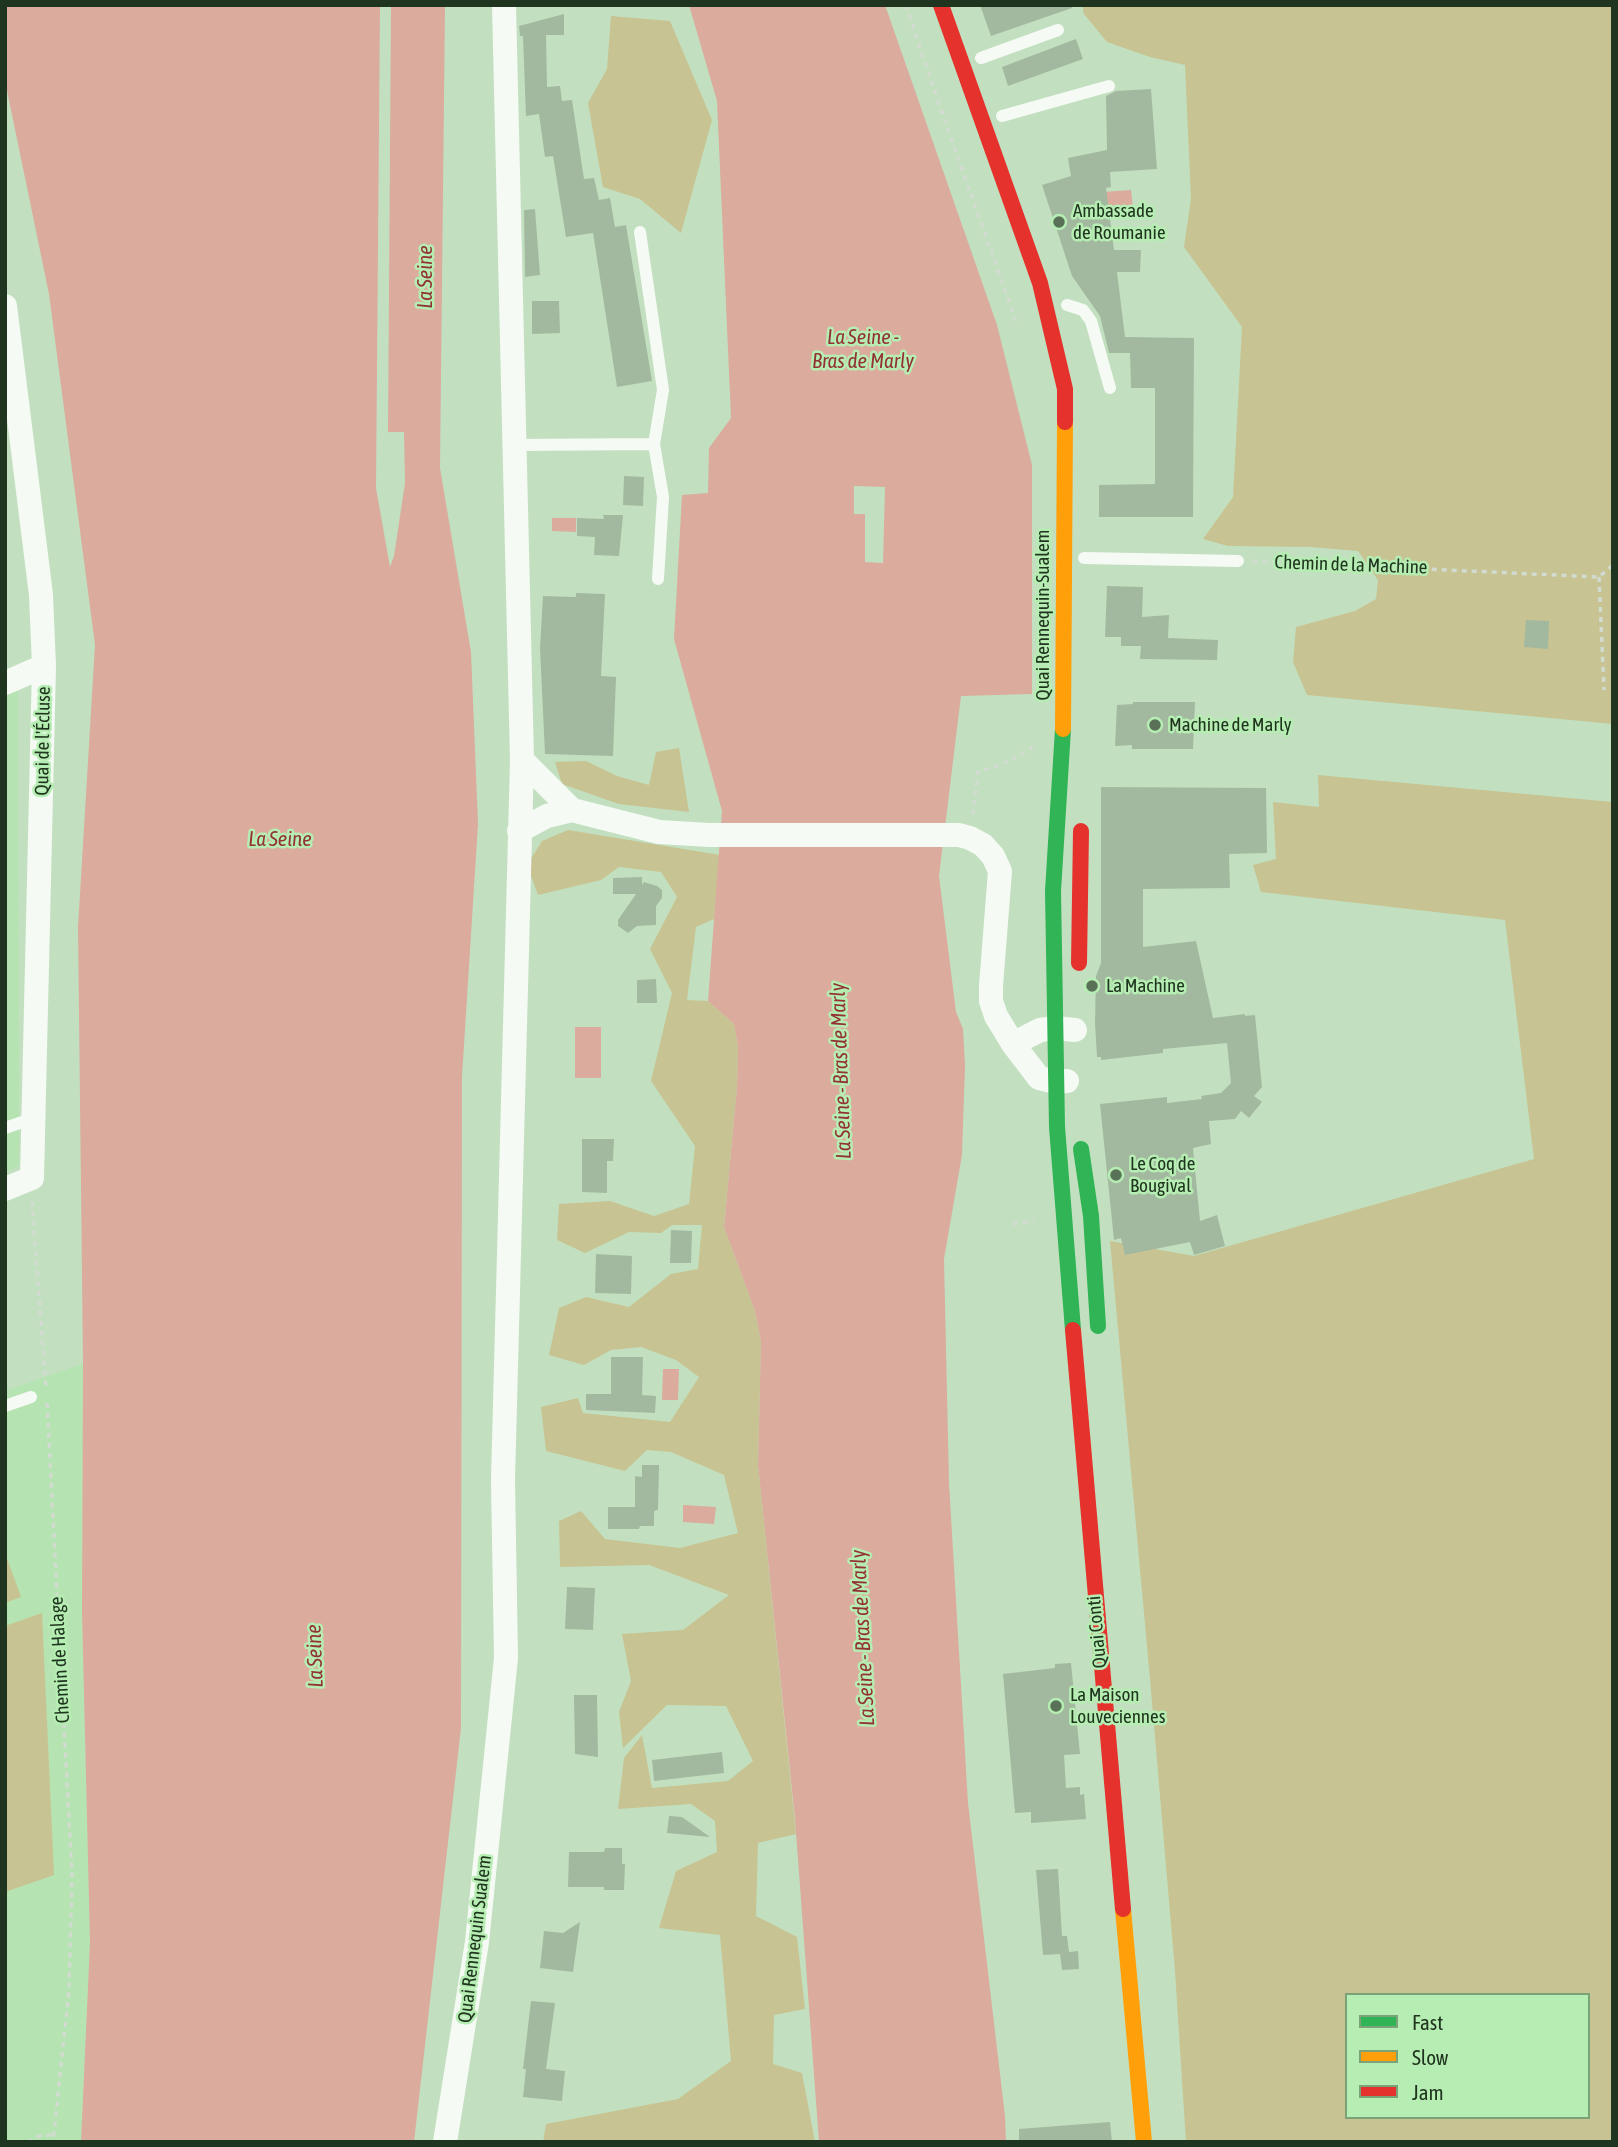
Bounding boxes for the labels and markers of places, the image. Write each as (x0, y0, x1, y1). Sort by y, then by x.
place label: Ambassade de Roumanie (1073, 200, 1166, 244)
marker: Ambassade de Roumanie (1051, 214, 1067, 230)
place label: Machine de Marly (1169, 714, 1292, 736)
marker: Machine de Marly (1147, 717, 1163, 733)
place label: La Machine (1106, 975, 1185, 997)
marker: La Machine (1084, 978, 1100, 994)
place label: Le Coq de Bougival (1130, 1153, 1195, 1197)
marker: Le Coq de Bougival (1108, 1167, 1124, 1183)
place label: La Maison Louveciennes (1070, 1684, 1165, 1728)
marker: La Maison Louveciennes (1048, 1698, 1064, 1714)

